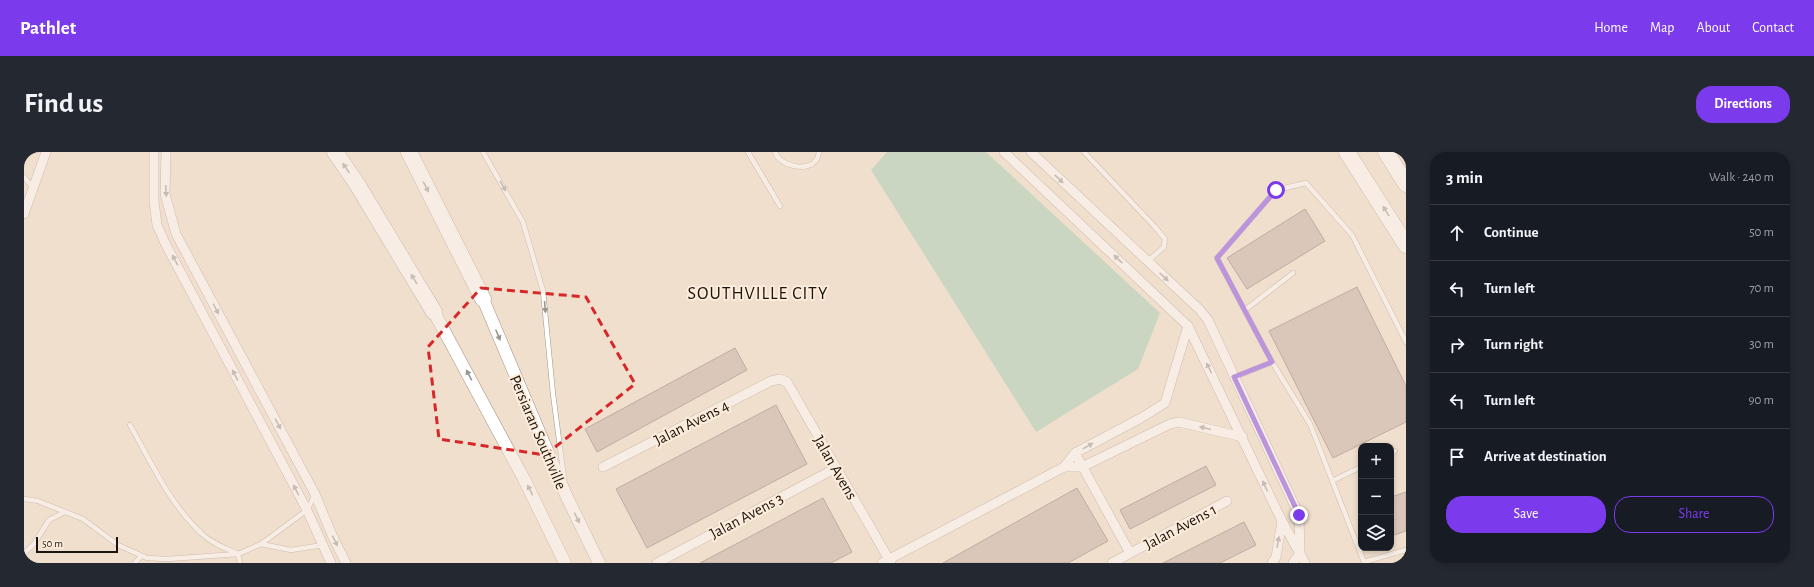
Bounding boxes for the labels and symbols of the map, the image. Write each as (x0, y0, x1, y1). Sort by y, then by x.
one-way arrow (342, 163, 350, 173)
one-way arrow (1054, 174, 1064, 183)
one-way arrow (499, 180, 506, 192)
one-way arrow (423, 181, 430, 193)
route start (1267, 181, 1285, 199)
one-way arrow (163, 185, 169, 198)
one-way arrow (1382, 205, 1389, 217)
one-way arrow (171, 254, 178, 266)
one-way arrow (1113, 254, 1123, 264)
one-way arrow (1159, 272, 1169, 282)
one-way arrow (411, 273, 418, 285)
district label: SOUTHVILLE CITY (688, 285, 828, 303)
one-way arrow (542, 301, 548, 313)
one-way arrow (213, 304, 220, 315)
one-way arrow (495, 329, 501, 340)
one-way arrow (1206, 363, 1212, 374)
one-way arrow (232, 369, 239, 381)
one-way arrow (465, 370, 472, 381)
street label: Persiaran Southville (507, 373, 569, 492)
street label: Jalan Avens 4 (652, 397, 732, 449)
one-way arrow (274, 418, 281, 430)
one-way arrow (1199, 425, 1211, 431)
street label: Jalan Avens (810, 433, 860, 502)
one-way arrow (1083, 443, 1094, 449)
one-way arrow (1262, 480, 1268, 491)
one-way arrow (293, 484, 299, 496)
one-way arrow (526, 485, 533, 496)
street label: Jalan Avens 3 (707, 490, 786, 542)
street label: Jalan Avens 1 (1142, 501, 1219, 553)
route end (1290, 506, 1308, 524)
one-way arrow (574, 513, 580, 524)
scale bar (36, 535, 118, 554)
one-way arrow (332, 535, 338, 546)
one-way arrow (1275, 536, 1281, 549)

